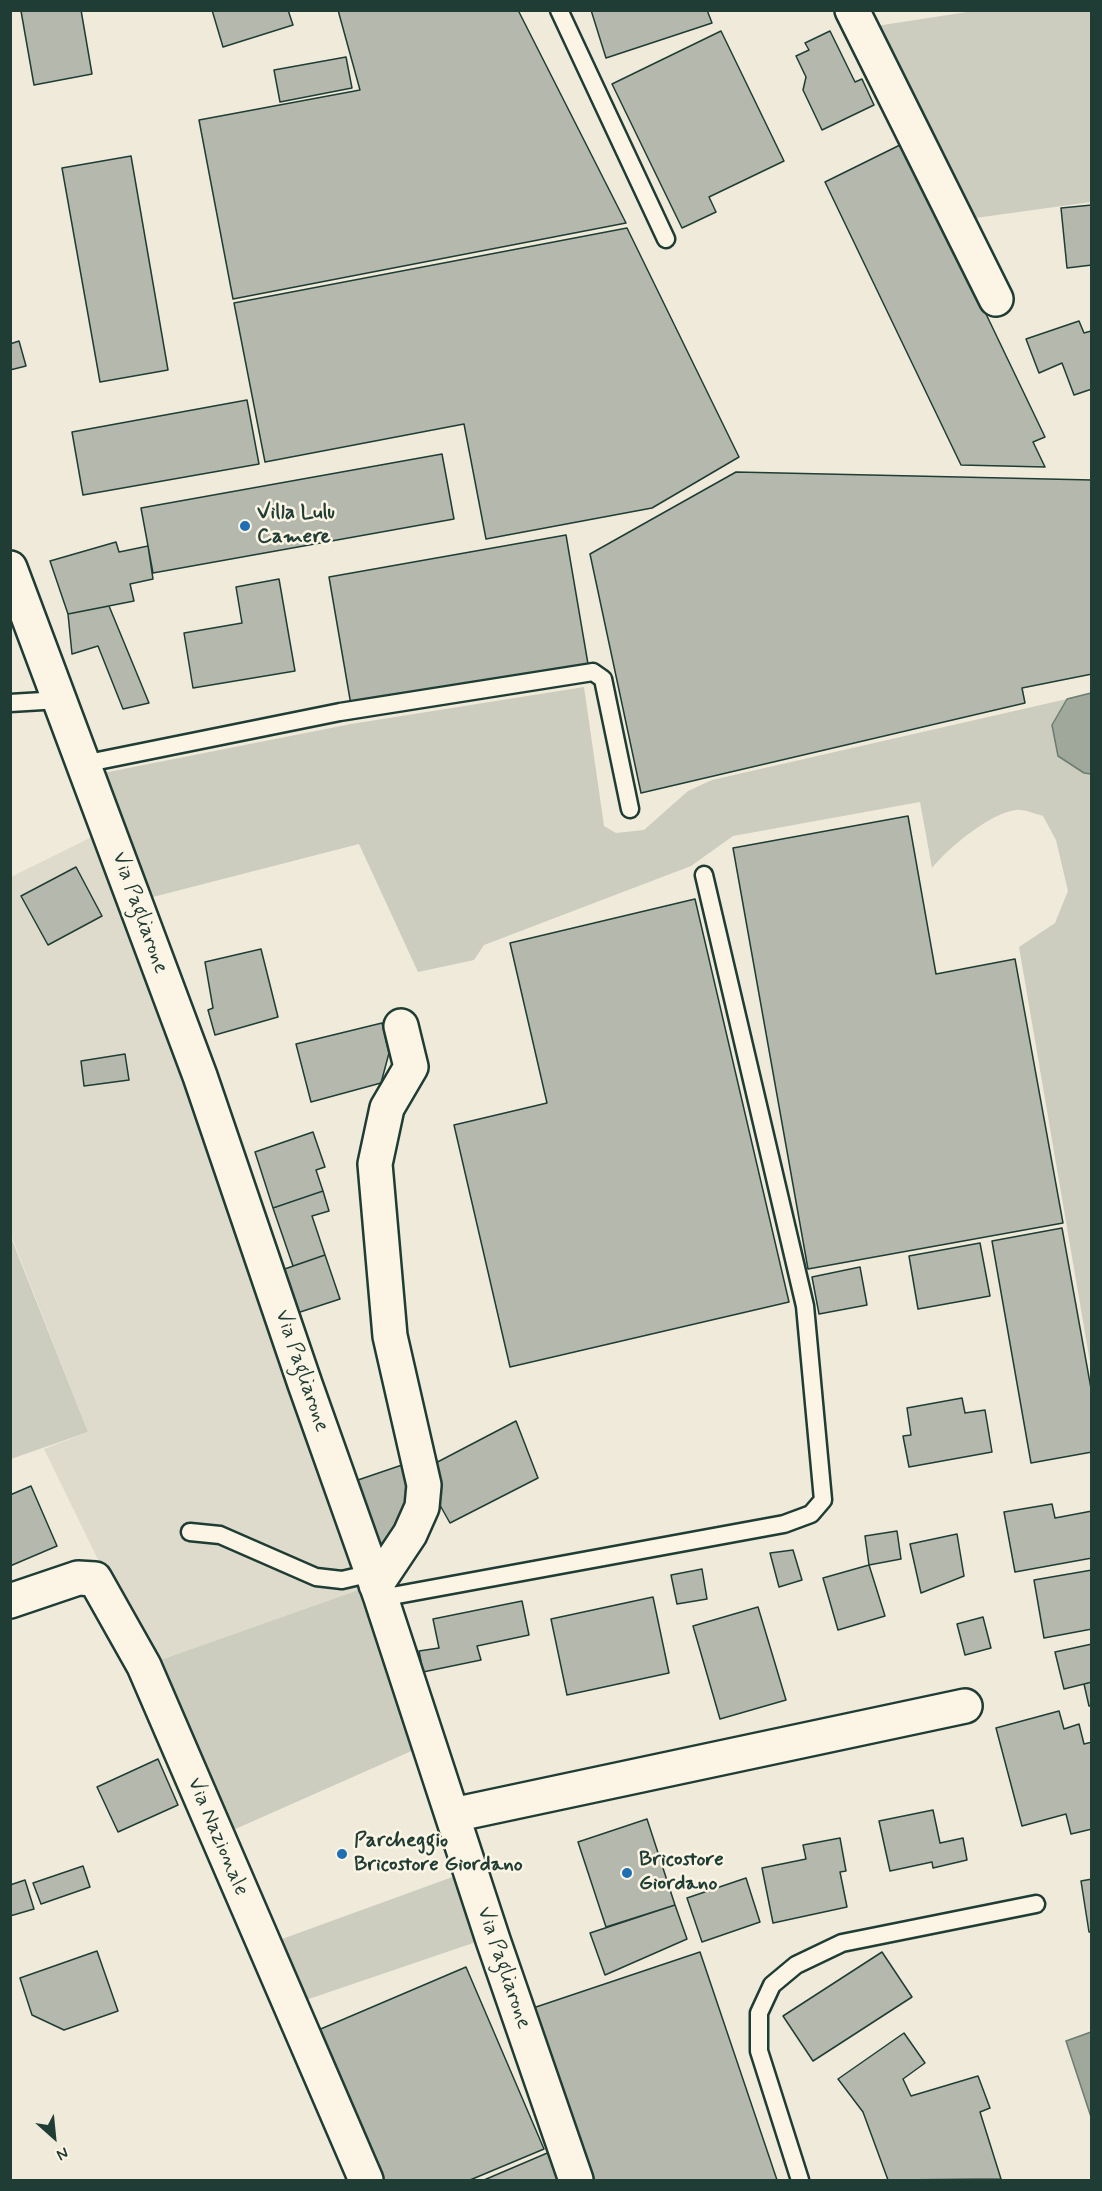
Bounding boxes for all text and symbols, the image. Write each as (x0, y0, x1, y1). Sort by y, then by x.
place label: Villa Lulu Camere (257, 501, 335, 551)
marker: Villa Lulu Camere (238, 519, 252, 533)
street label: Via Pagliarone (105, 849, 173, 977)
street label: Via Pagliarone (268, 1307, 334, 1435)
street label: Via Nazionale (181, 1774, 253, 1900)
place label: Parcheggio Bricostore Giordano (354, 1829, 523, 1879)
marker: Parcheggio Bricostore Giordano (335, 1847, 349, 1861)
place label: Bricostore Giordano (639, 1848, 724, 1898)
marker: Bricostore Giordano (620, 1866, 634, 1880)
street label: Via Pagliarone (470, 1904, 536, 2032)
north arrow (24, 2107, 84, 2167)
text: N (53, 2142, 72, 2165)

